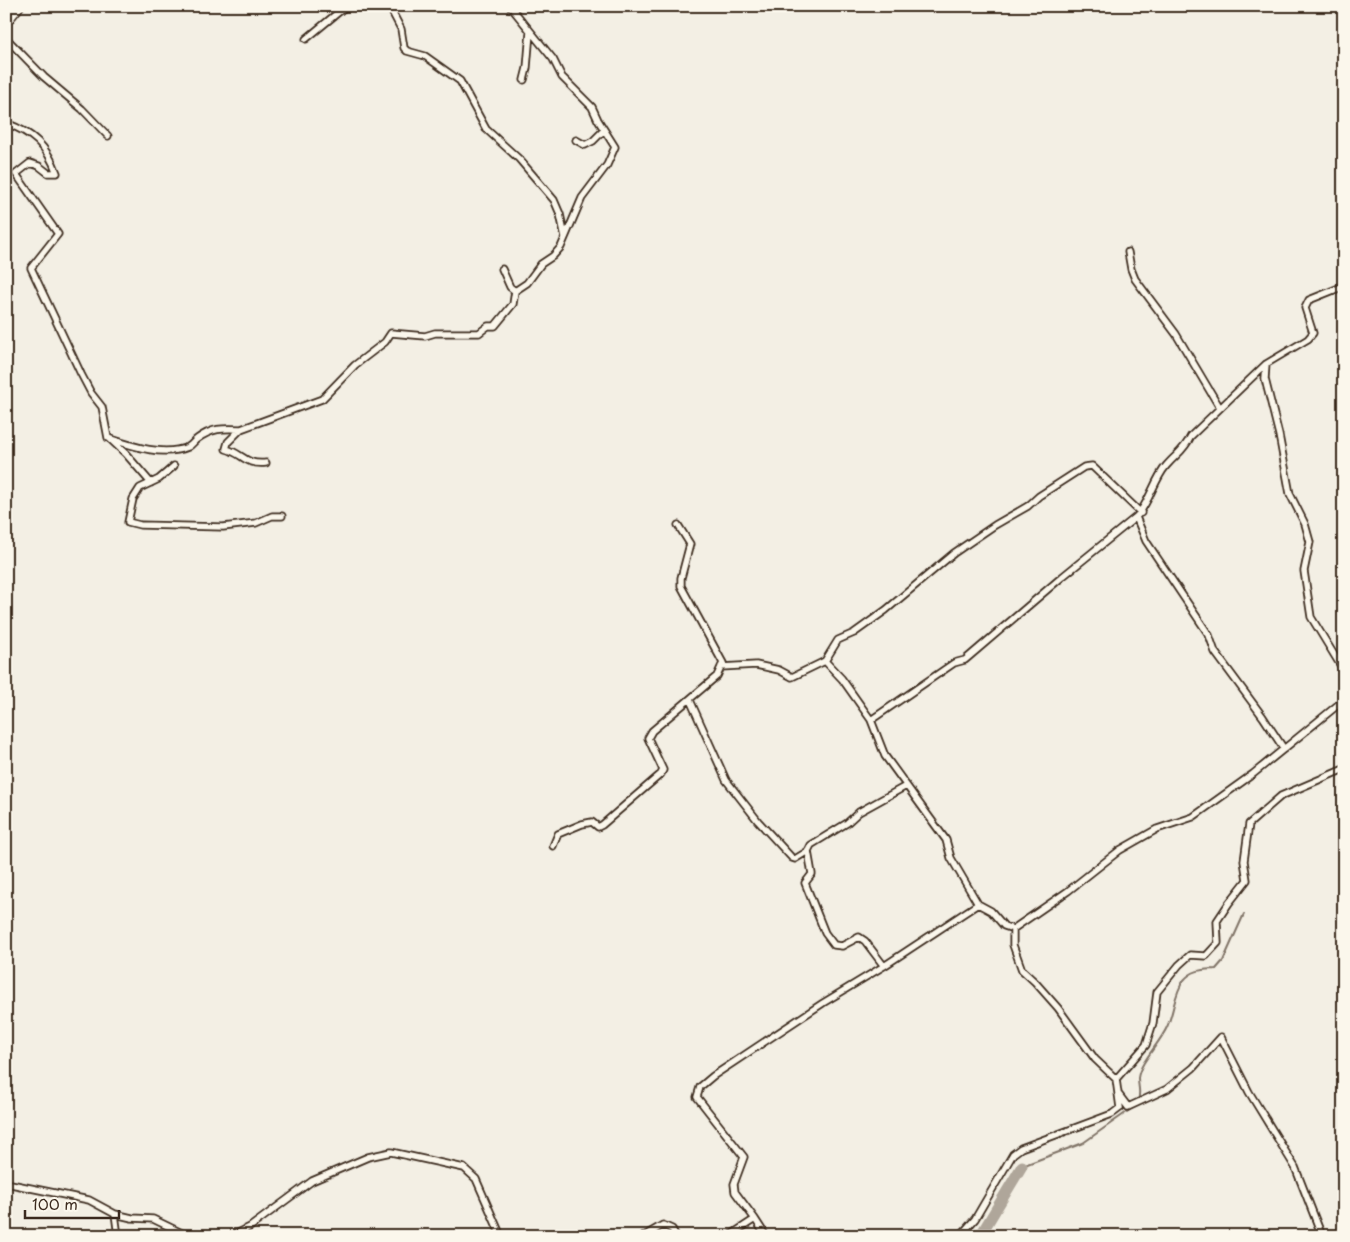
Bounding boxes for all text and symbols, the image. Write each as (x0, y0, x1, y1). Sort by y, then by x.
scale bar (25, 1187, 119, 1219)
text: 100 m (32, 1192, 78, 1215)

